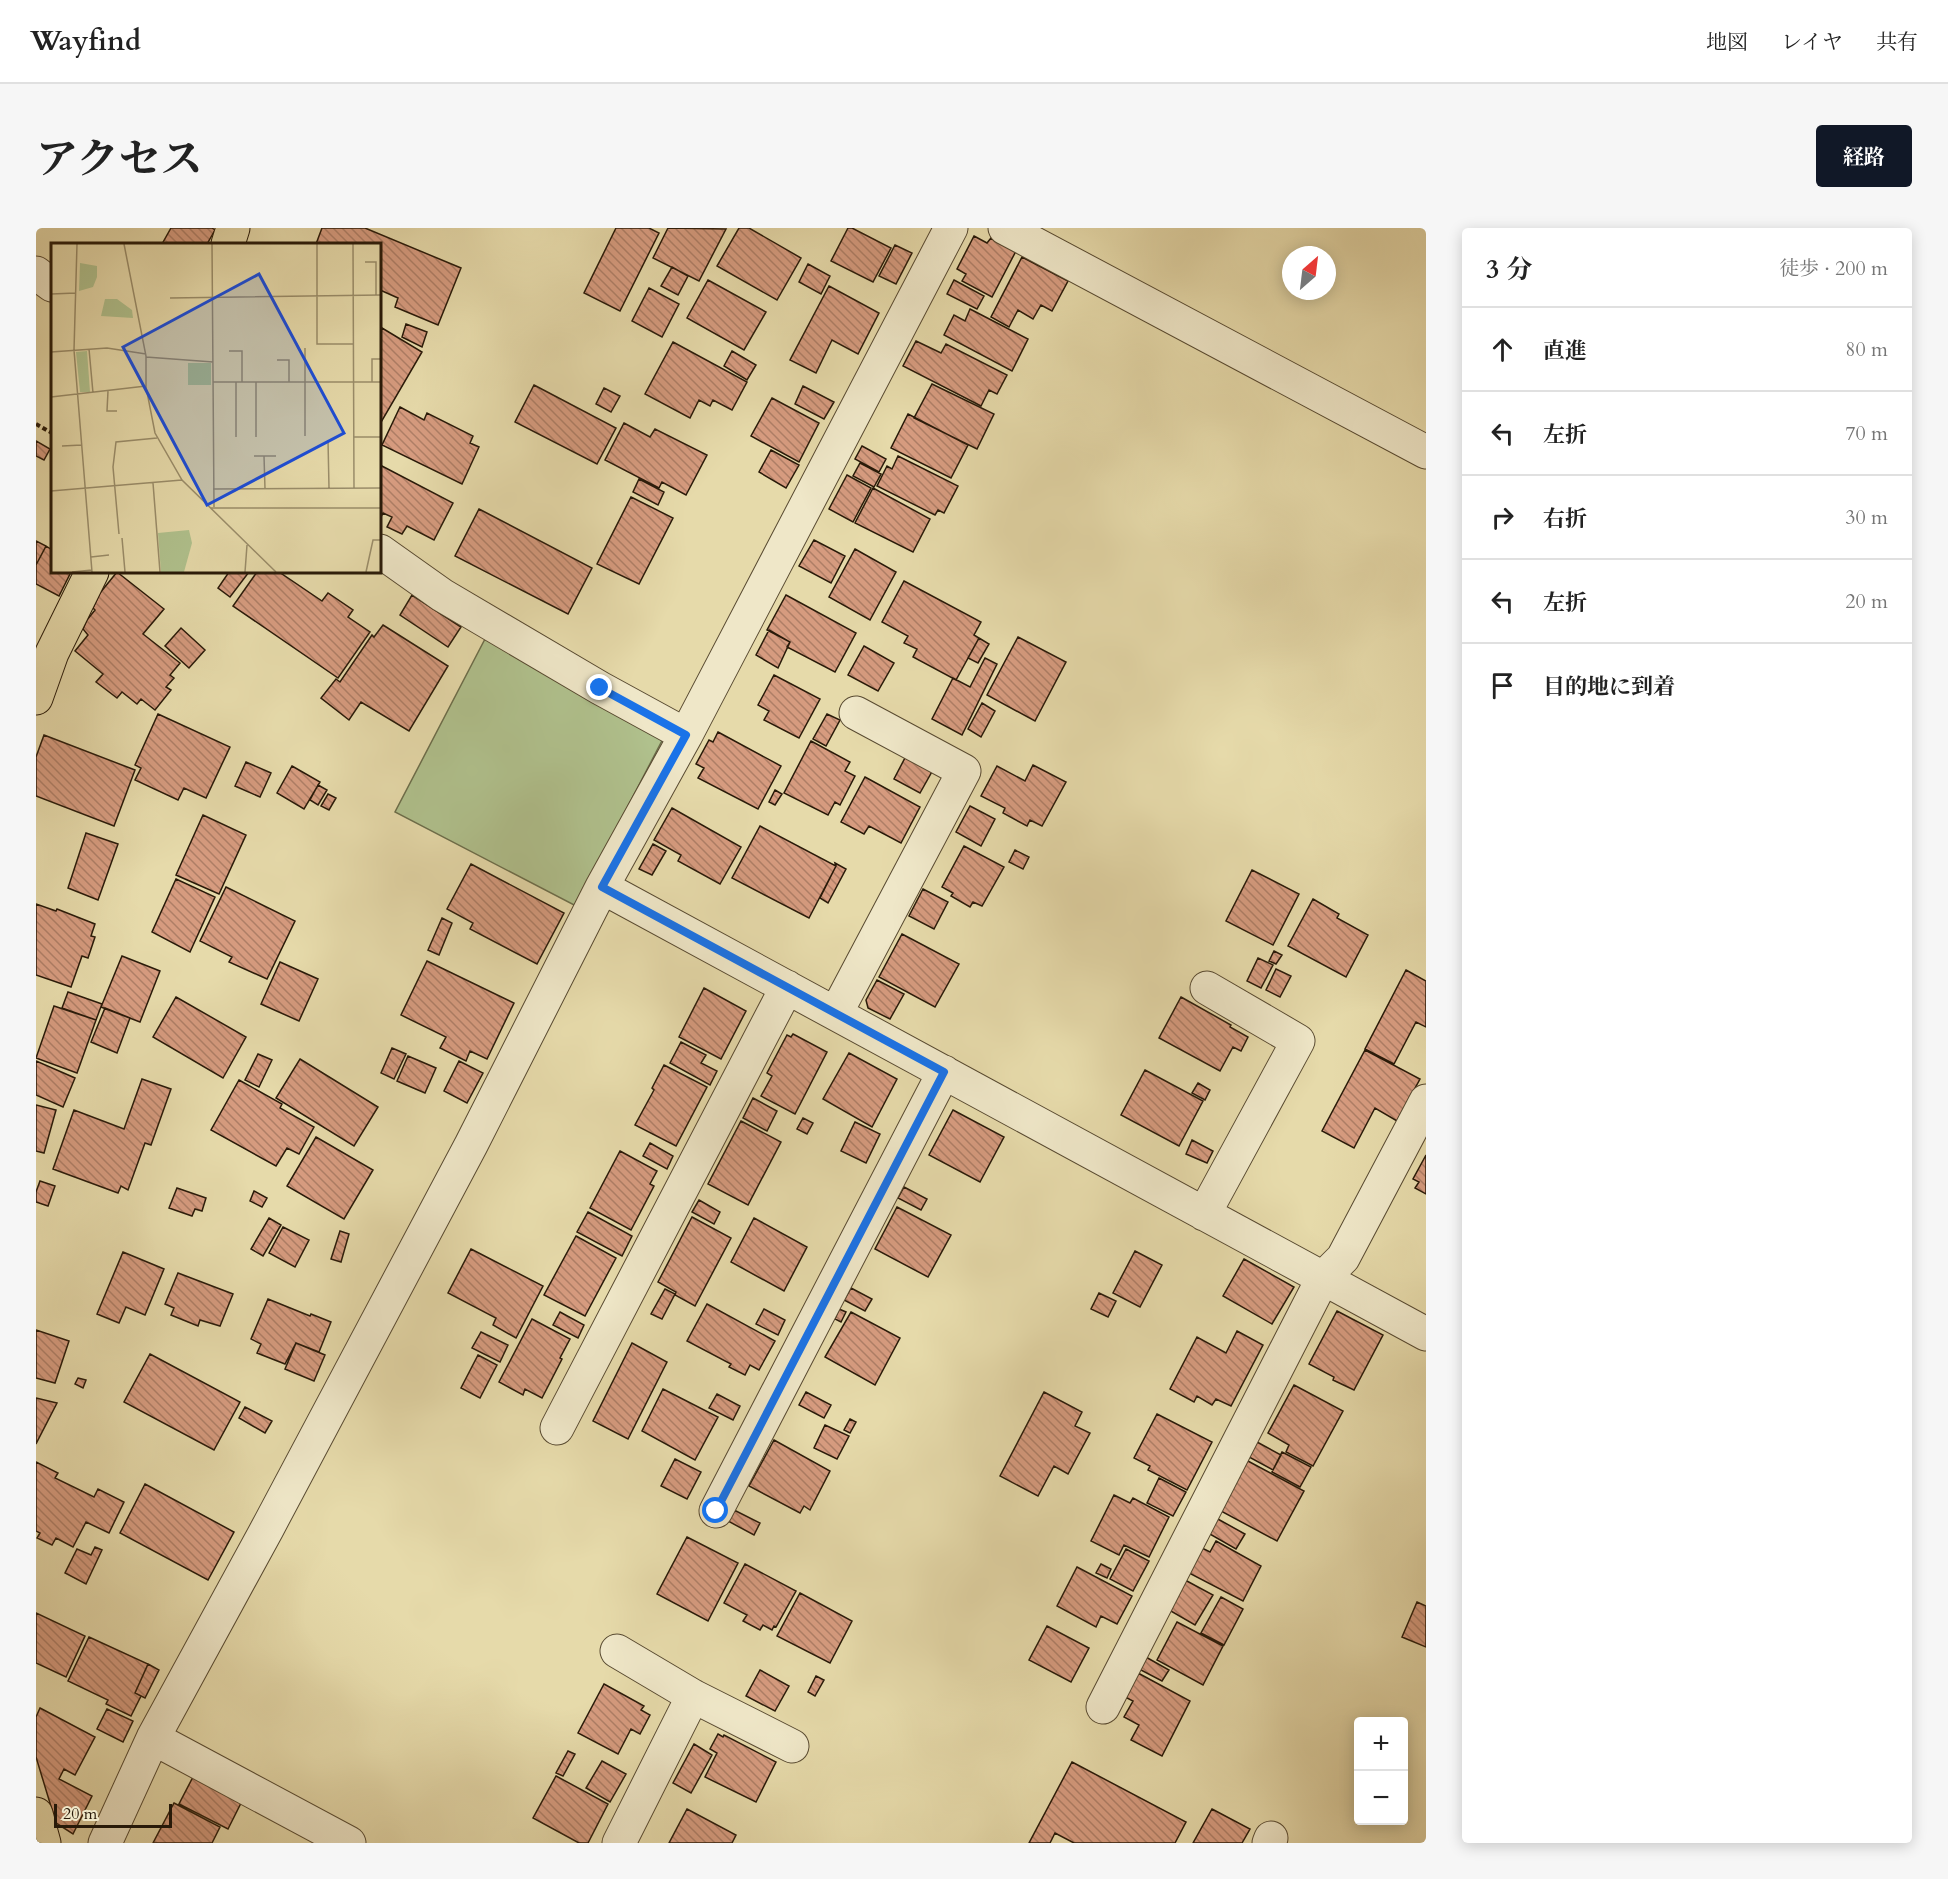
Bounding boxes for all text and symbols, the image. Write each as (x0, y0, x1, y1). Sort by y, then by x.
text: Wayfind (30, 22, 141, 60)
text: 地図 (1706, 28, 1748, 57)
text: レイヤ (1781, 28, 1843, 57)
text: 共有 (1876, 28, 1918, 57)
button: 経路 (1816, 125, 1912, 187)
text: アクセス (36, 131, 203, 188)
inset map (51, 243, 381, 573)
north arrow (1282, 246, 1336, 300)
text: 3 分 (1486, 252, 1532, 287)
text: 徒歩 · 200 m (1779, 255, 1888, 282)
icon: ahead (1486, 333, 1519, 366)
text: 直進 (1543, 336, 1587, 366)
text: 80 m (1845, 336, 1888, 363)
icon: left (1486, 417, 1519, 450)
text: 左折 (1543, 420, 1587, 450)
text: 70 m (1845, 420, 1888, 447)
icon: right (1486, 501, 1519, 534)
text: 右折 (1543, 504, 1587, 534)
text: 30 m (1845, 504, 1888, 531)
icon: left (1486, 585, 1519, 618)
text: 左折 (1543, 588, 1587, 618)
text: 20 m (1845, 588, 1888, 615)
icon: arrive (1486, 669, 1519, 702)
text: 目的地に到着 (1543, 672, 1675, 702)
route end (586, 674, 612, 700)
route start (702, 1497, 728, 1523)
map controls (1354, 1717, 1408, 1825)
button: + (1354, 1717, 1408, 1771)
button: − (1354, 1771, 1408, 1825)
scale bar (54, 1801, 172, 1828)
text: 20 m (63, 1803, 97, 1825)

